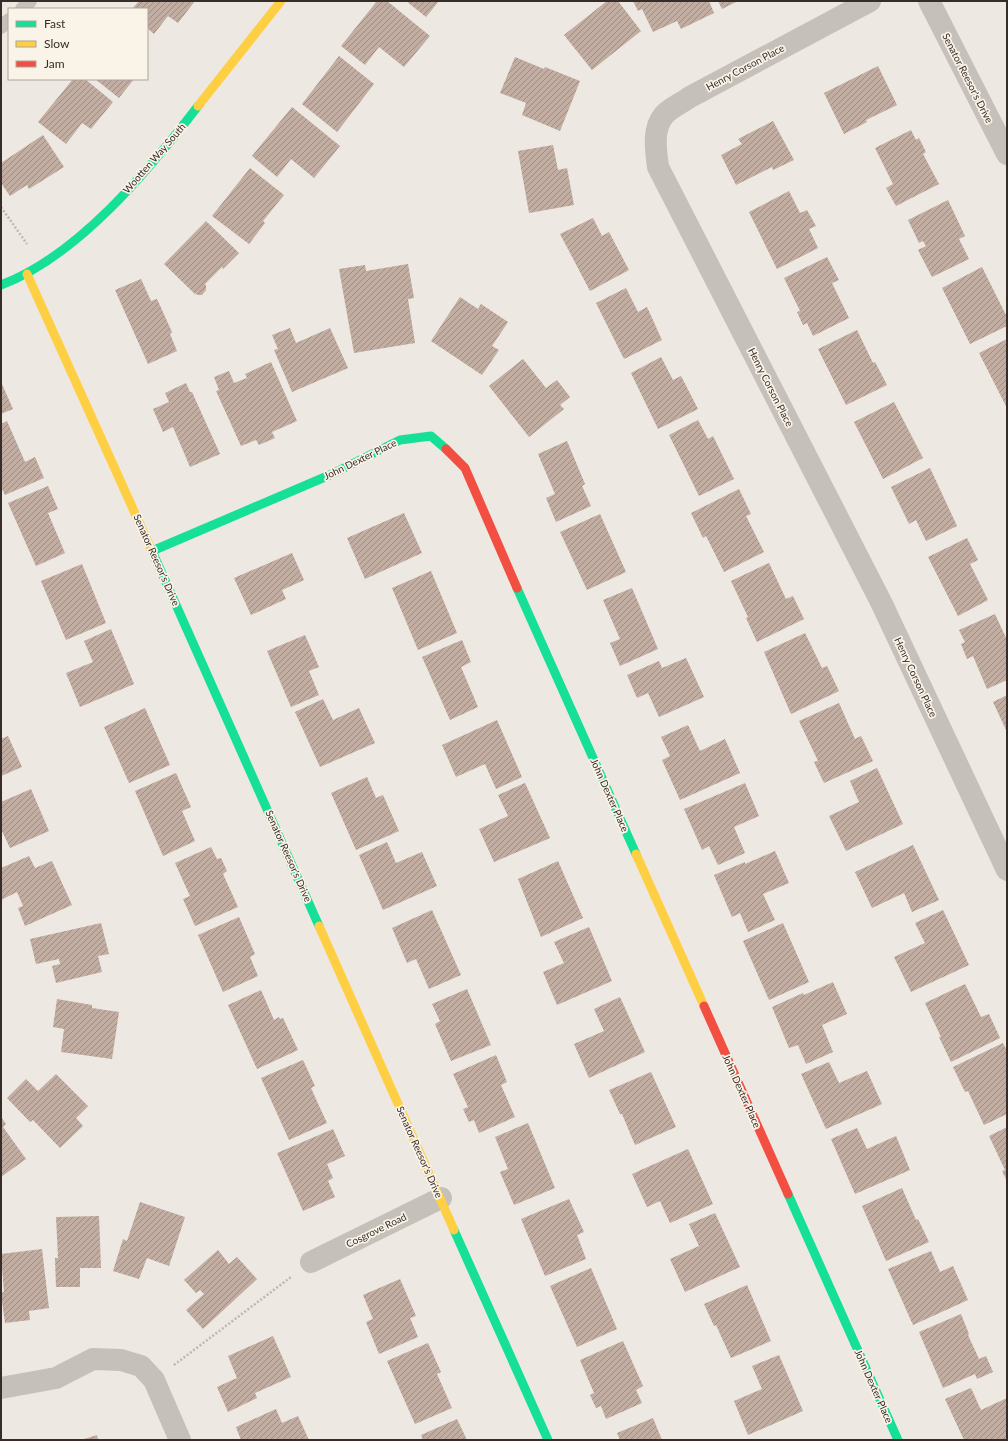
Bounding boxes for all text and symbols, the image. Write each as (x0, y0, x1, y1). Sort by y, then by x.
legend (8, 8, 148, 80)
text: Fast (44, 16, 66, 31)
street label: Senator Reesor's Drive (940, 31, 996, 125)
text: Slow (44, 36, 70, 51)
street label: Henry Corson Place (704, 41, 786, 93)
text: Jam (44, 56, 65, 71)
street label: Wootten Way South (120, 120, 188, 196)
street label: Henry Corson Place (746, 346, 796, 428)
street label: John Dexter Place (322, 436, 398, 482)
street label: Senator Reesor's Drive (131, 512, 183, 608)
street label: Henry Corson Place (892, 635, 940, 719)
street label: John Dexter Place (588, 756, 632, 834)
street label: Senator Reesor's Drive (263, 808, 315, 904)
street label: John Dexter Place (720, 1052, 764, 1130)
street label: Senator Reesor's Drive (394, 1104, 446, 1200)
street label: Cosgrove Road (344, 1210, 408, 1250)
street label: John Dexter Place (852, 1347, 896, 1425)

